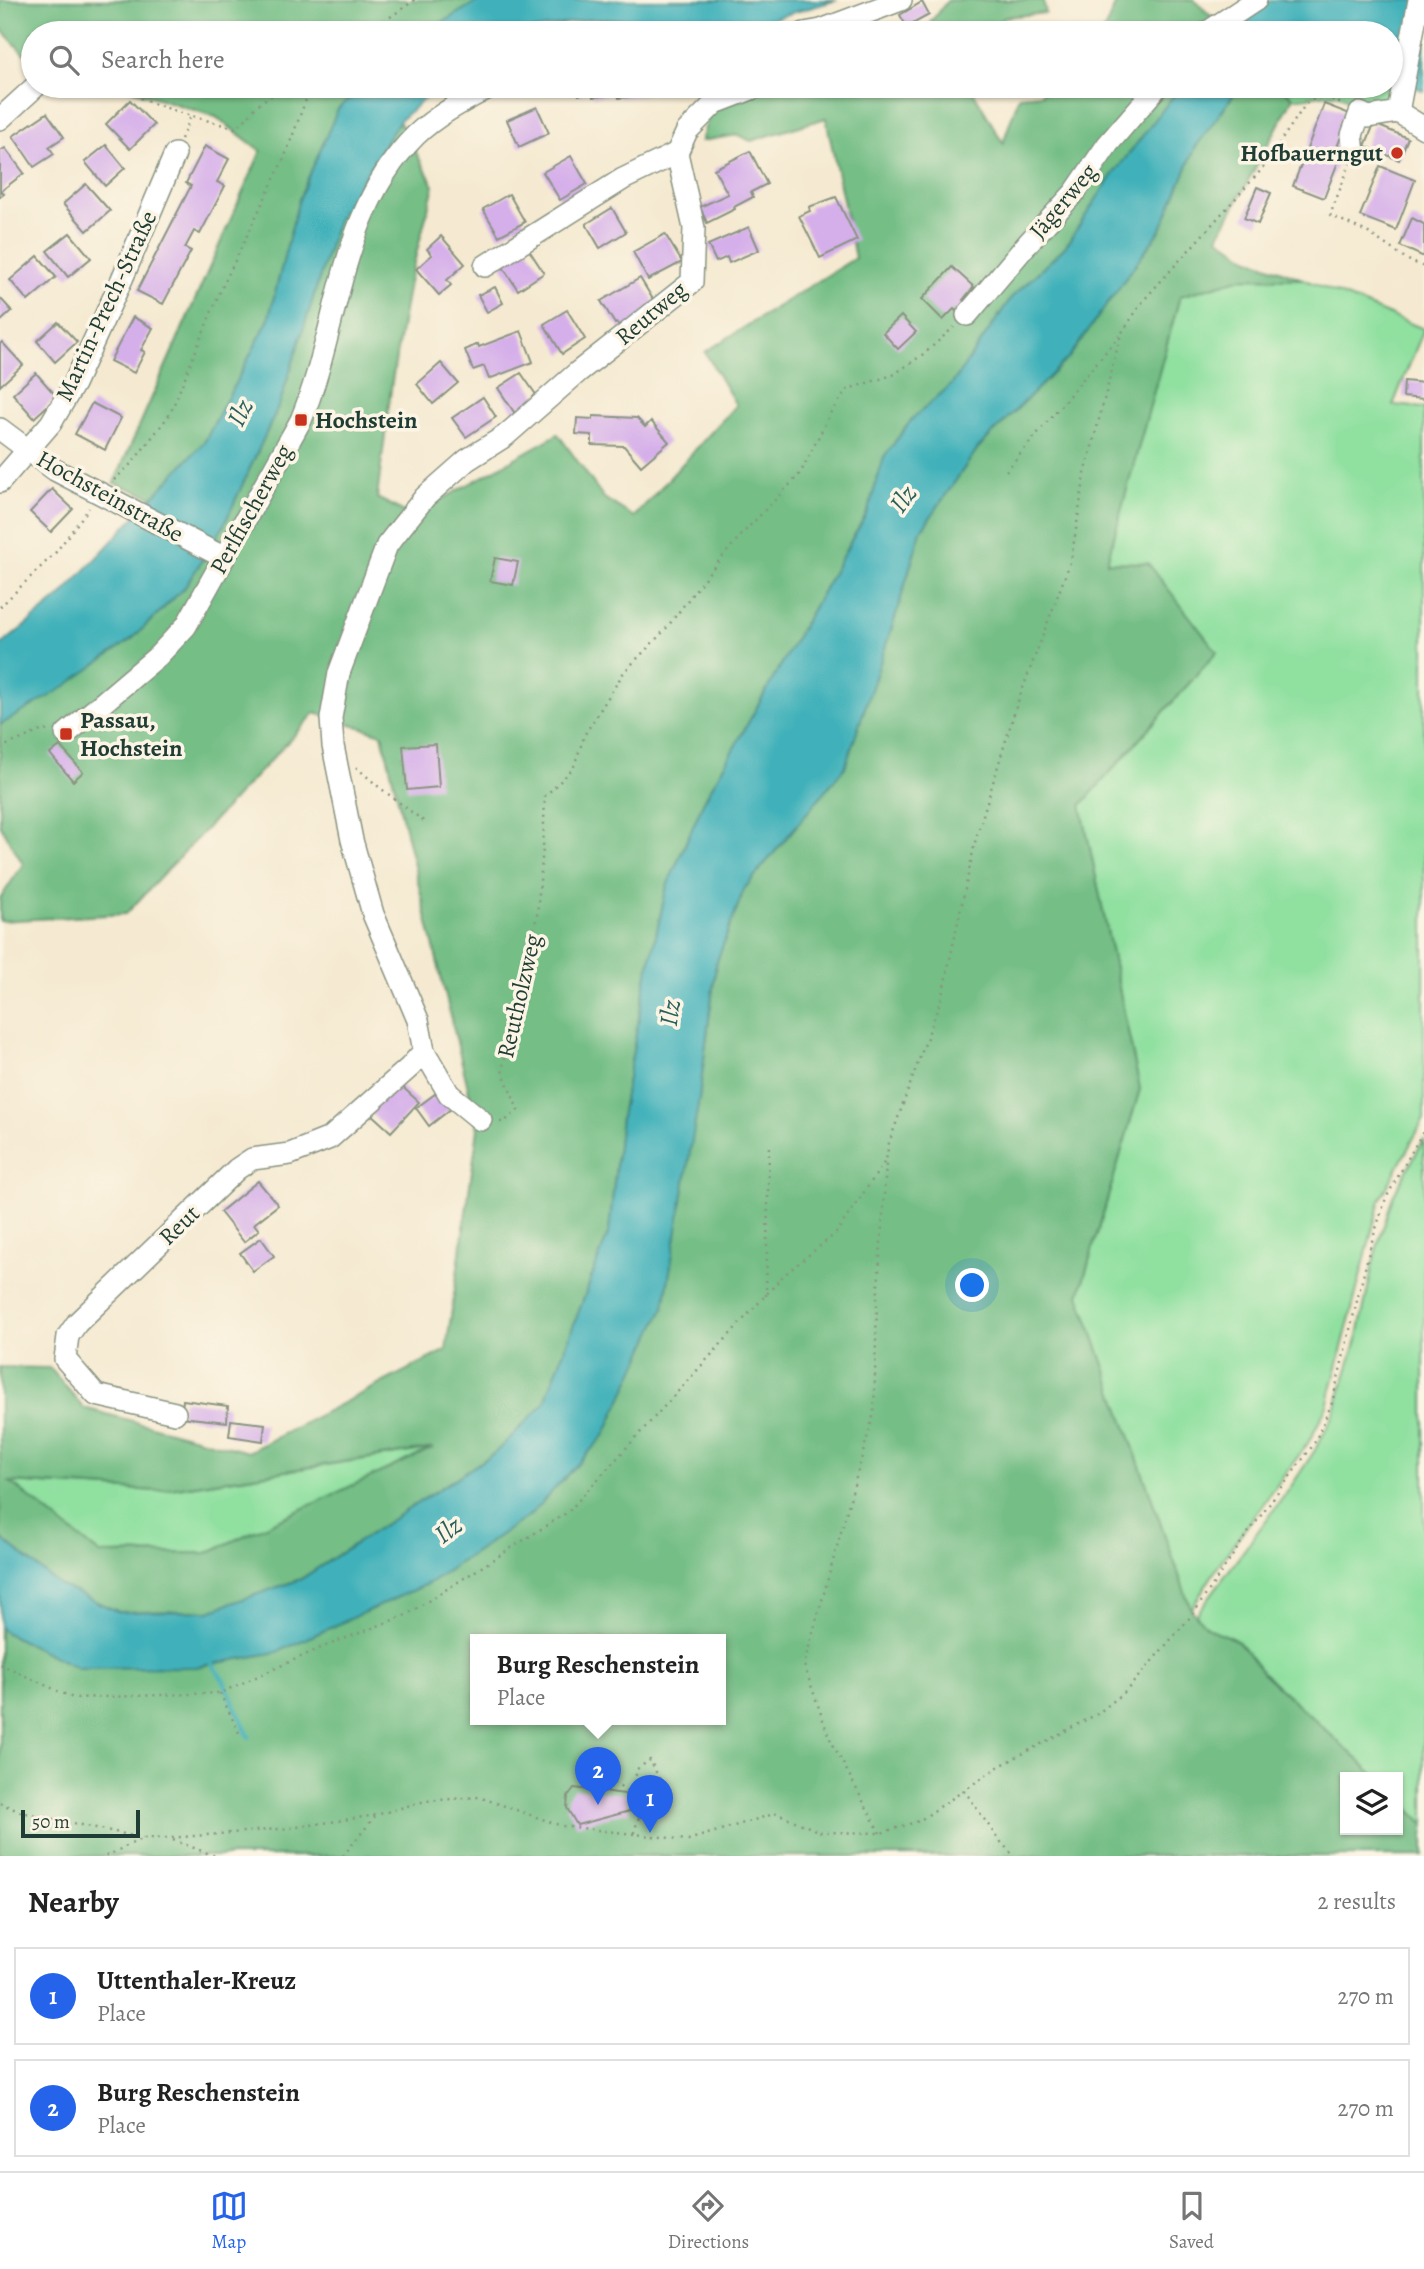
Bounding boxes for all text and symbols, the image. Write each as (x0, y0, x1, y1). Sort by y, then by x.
search box (21, 21, 1403, 98)
icon: search (45, 41, 83, 79)
text: Search here (101, 42, 225, 77)
place label: Hofbauerngut (1240, 137, 1383, 169)
marker: Hofbauerngut (1389, 145, 1405, 161)
street label: Jägerweg (1022, 156, 1104, 246)
street label: Martin-Prech-Straße (48, 205, 164, 407)
street label: Reutweg (608, 274, 694, 352)
water label: Ilz (219, 393, 262, 432)
place label: Hochstein (315, 404, 418, 436)
marker: Hochstein (293, 412, 309, 428)
street label: Perlfischerweg (202, 438, 300, 580)
street label: Hochsteinstraße (31, 442, 189, 550)
water label: Ilz (881, 478, 925, 520)
place label: Passau, Hochstein (80, 704, 183, 764)
marker: Passau, Hochstein (58, 726, 74, 742)
street label: Reutholzweg (489, 931, 549, 1061)
water label: Ilz (651, 997, 689, 1028)
street label: Reut (151, 1198, 207, 1252)
your location (955, 1268, 989, 1302)
water label: Ilz (427, 1508, 469, 1552)
popup (470, 1634, 726, 1725)
text: Burg Reschenstein (497, 1647, 699, 1682)
text: Place (497, 1682, 545, 1713)
pin: 2 (575, 1747, 621, 1805)
map controls (1340, 1772, 1403, 1835)
button: layers (1340, 1772, 1403, 1835)
pin: 1 (627, 1775, 673, 1833)
scale bar (21, 1807, 140, 1839)
text: 50 m (32, 1809, 70, 1835)
text: Nearby (28, 1882, 119, 1922)
text: 2 results (1318, 1886, 1396, 1917)
text: Uttenthaler-Kreuz (97, 1963, 296, 1998)
text: 1 (49, 1981, 57, 2012)
text: 270 m (1337, 1981, 1394, 2012)
text: Place (97, 1998, 146, 2029)
text: Burg Reschenstein (97, 2075, 300, 2110)
text: 2 (47, 2093, 59, 2124)
text: 270 m (1337, 2093, 1394, 2124)
text: Place (97, 2110, 146, 2141)
tab: Map (210, 2187, 248, 2255)
tab: Directions (668, 2187, 749, 2255)
tab: Saved (1169, 2187, 1214, 2255)

